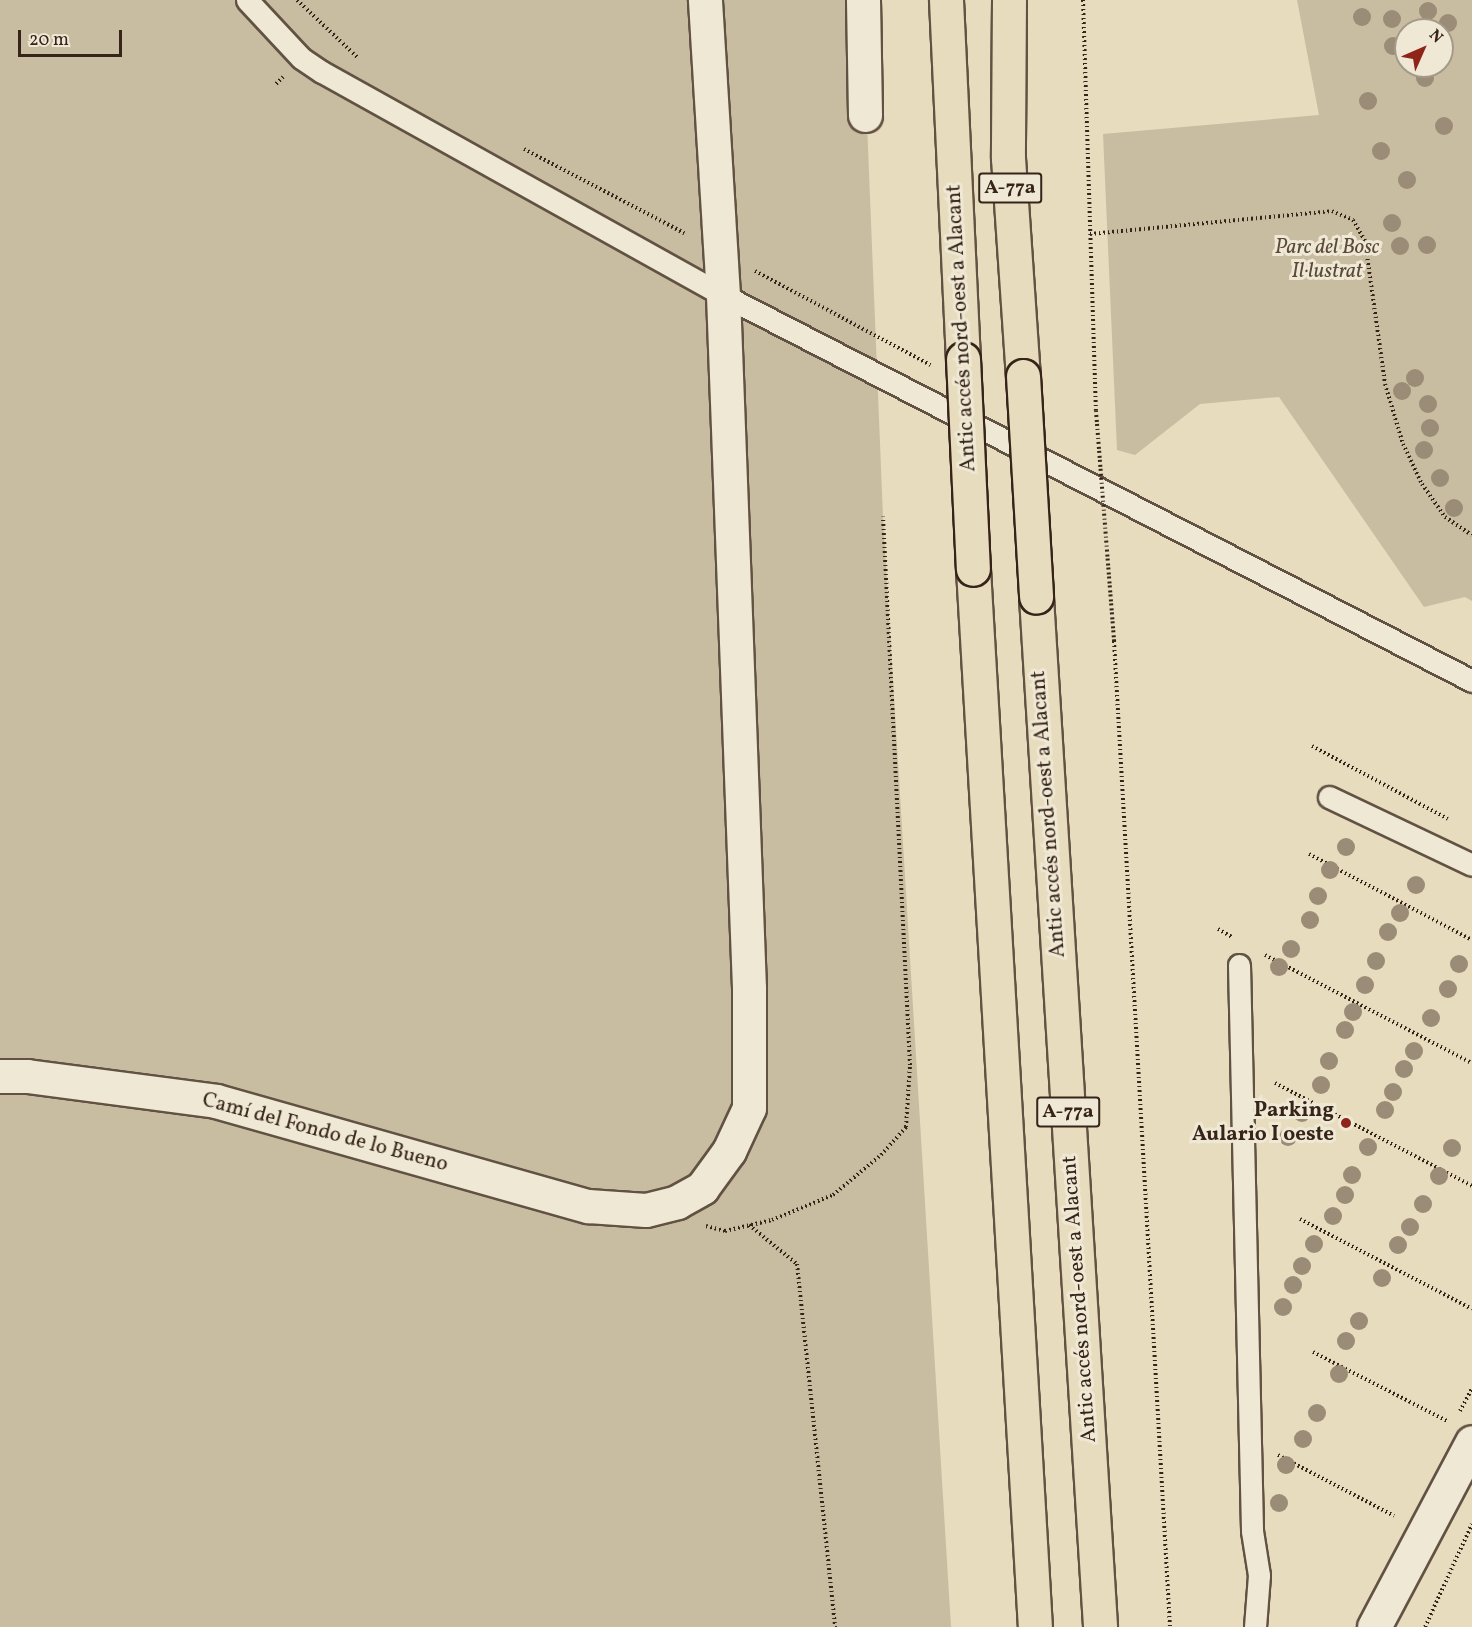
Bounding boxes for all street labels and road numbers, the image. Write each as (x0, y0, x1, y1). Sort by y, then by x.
road number: A-77a (977, 171, 1043, 205)
street label: Antic accés nord-oest a Alacant (942, 184, 982, 472)
street label: Antic accés nord-oest a Alacant (1026, 670, 1072, 958)
street label: Camí del Fondo de lo Bueno (199, 1088, 451, 1178)
road number: A-77a (1035, 1095, 1101, 1129)
street label: Antic accés nord-oest a Alacant (1057, 1155, 1103, 1443)

